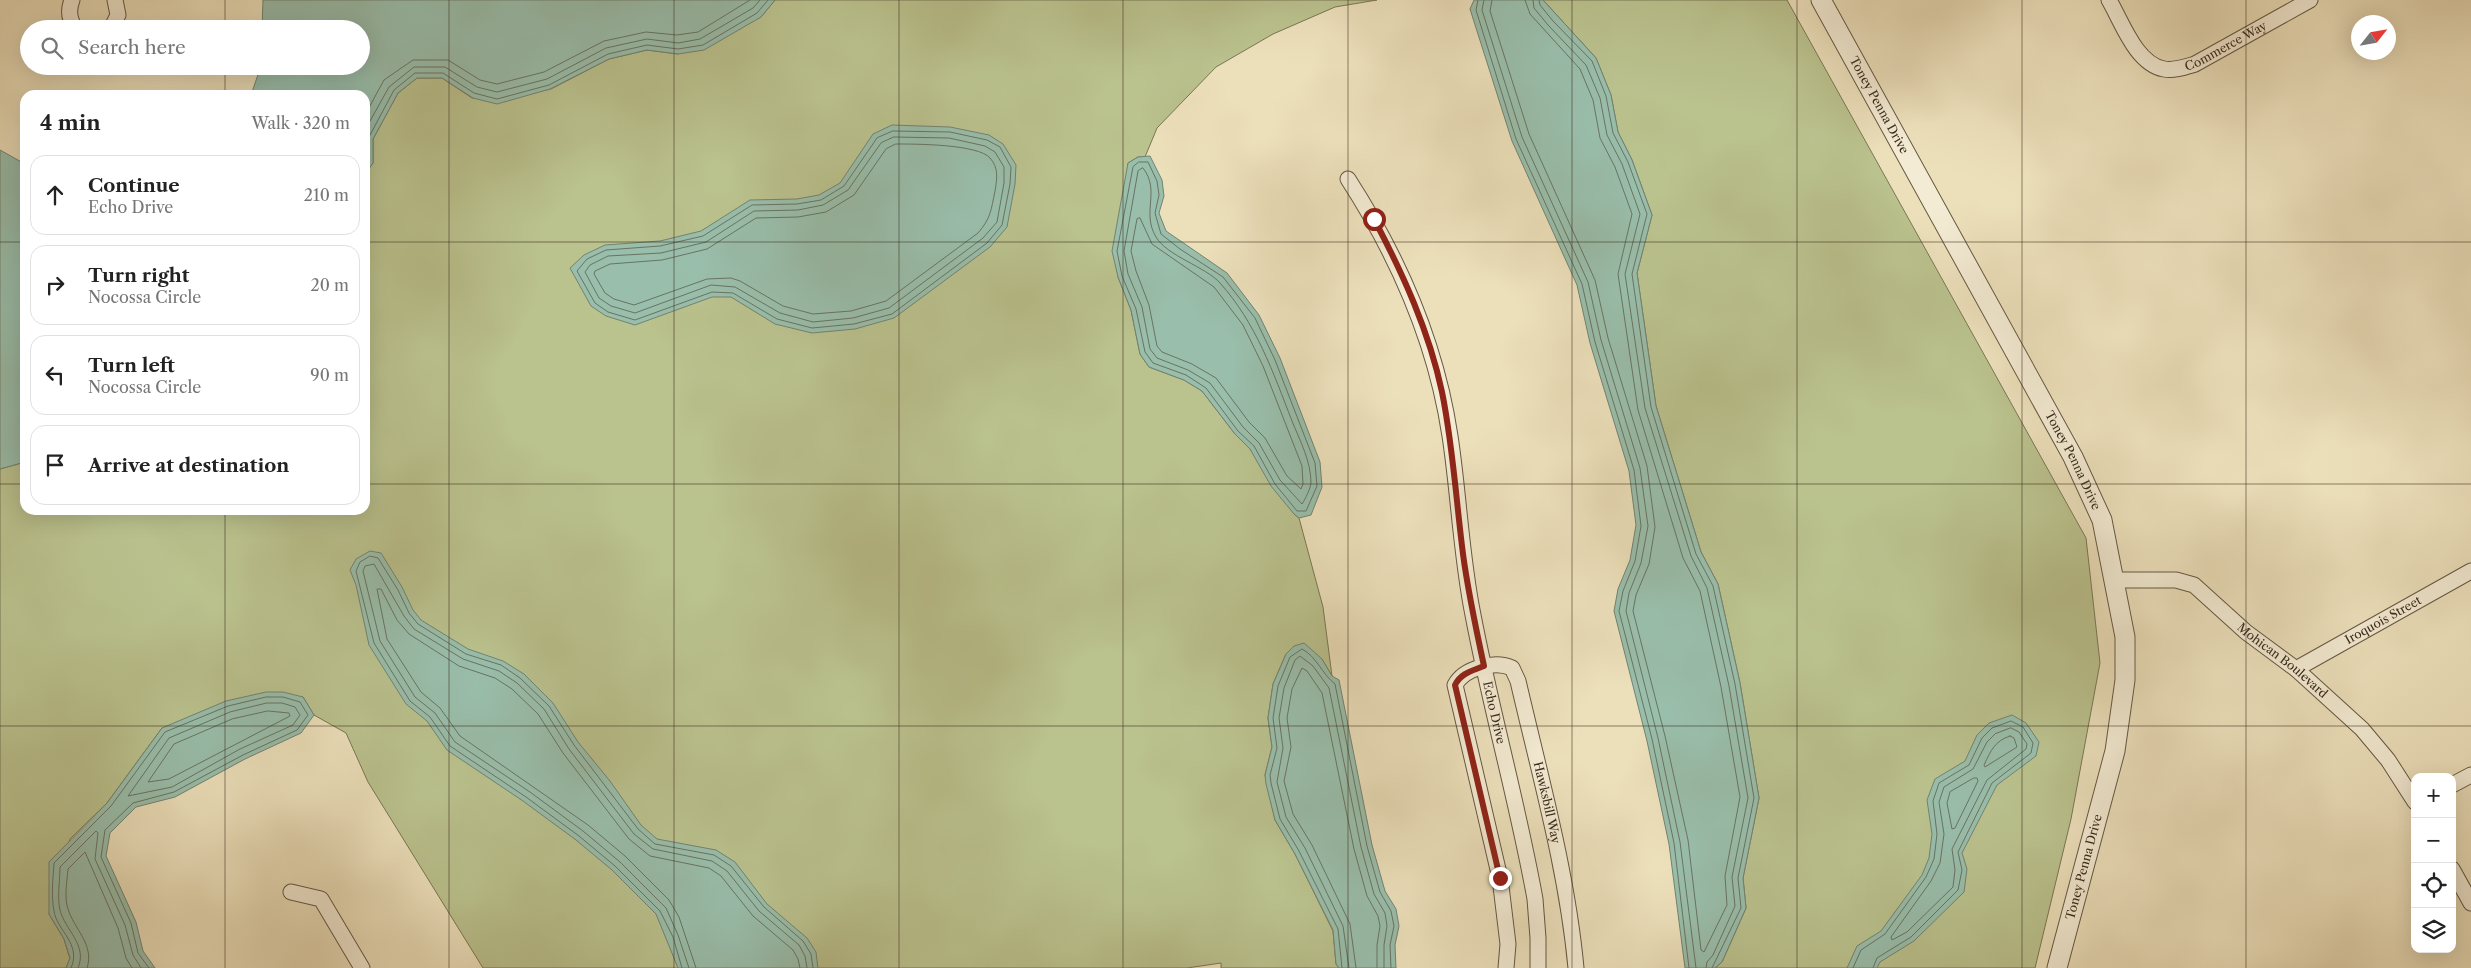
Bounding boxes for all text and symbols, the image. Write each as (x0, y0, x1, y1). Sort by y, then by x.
north arrow (2351, 15, 2396, 60)
street label: Commerce Way (2183, 18, 2269, 74)
search box (20, 20, 370, 75)
icon: search (38, 34, 66, 62)
text: Search here (78, 36, 186, 59)
street label: Toney Penna Drive (1847, 54, 1912, 156)
text: 4 min (40, 110, 101, 135)
text: Walk · 320 m (251, 113, 350, 133)
text: Continue (88, 174, 180, 197)
icon: ahead (41, 181, 69, 209)
text: 210 m (304, 185, 349, 205)
text: Echo Drive (88, 197, 173, 217)
route start (1363, 208, 1386, 231)
text: Turn right (88, 264, 189, 287)
icon: right (41, 271, 69, 299)
text: 20 m (310, 275, 349, 295)
text: Nocossa Circle (88, 287, 201, 307)
text: Turn left (88, 354, 175, 377)
icon: left (41, 361, 69, 389)
text: 90 m (310, 365, 349, 385)
text: Nocossa Circle (88, 377, 201, 397)
street label: Toney Penna Drive (2042, 408, 2104, 512)
icon: arrive (41, 451, 69, 479)
text: Arrive at destination (88, 454, 289, 477)
street label: Iroquois Street (2342, 592, 2424, 647)
street label: Mohican Boulevard (2234, 620, 2331, 701)
street label: Echo Drive (1480, 680, 1509, 746)
street label: Hawksbill Way (1531, 760, 1564, 845)
map controls (2411, 773, 2456, 953)
button: + (2411, 773, 2456, 818)
street label: Toney Penna Drive (2062, 812, 2105, 921)
button: − (2411, 818, 2456, 863)
button: locate (2411, 863, 2456, 908)
route end (1489, 867, 1512, 890)
button: layers (2411, 908, 2456, 953)

